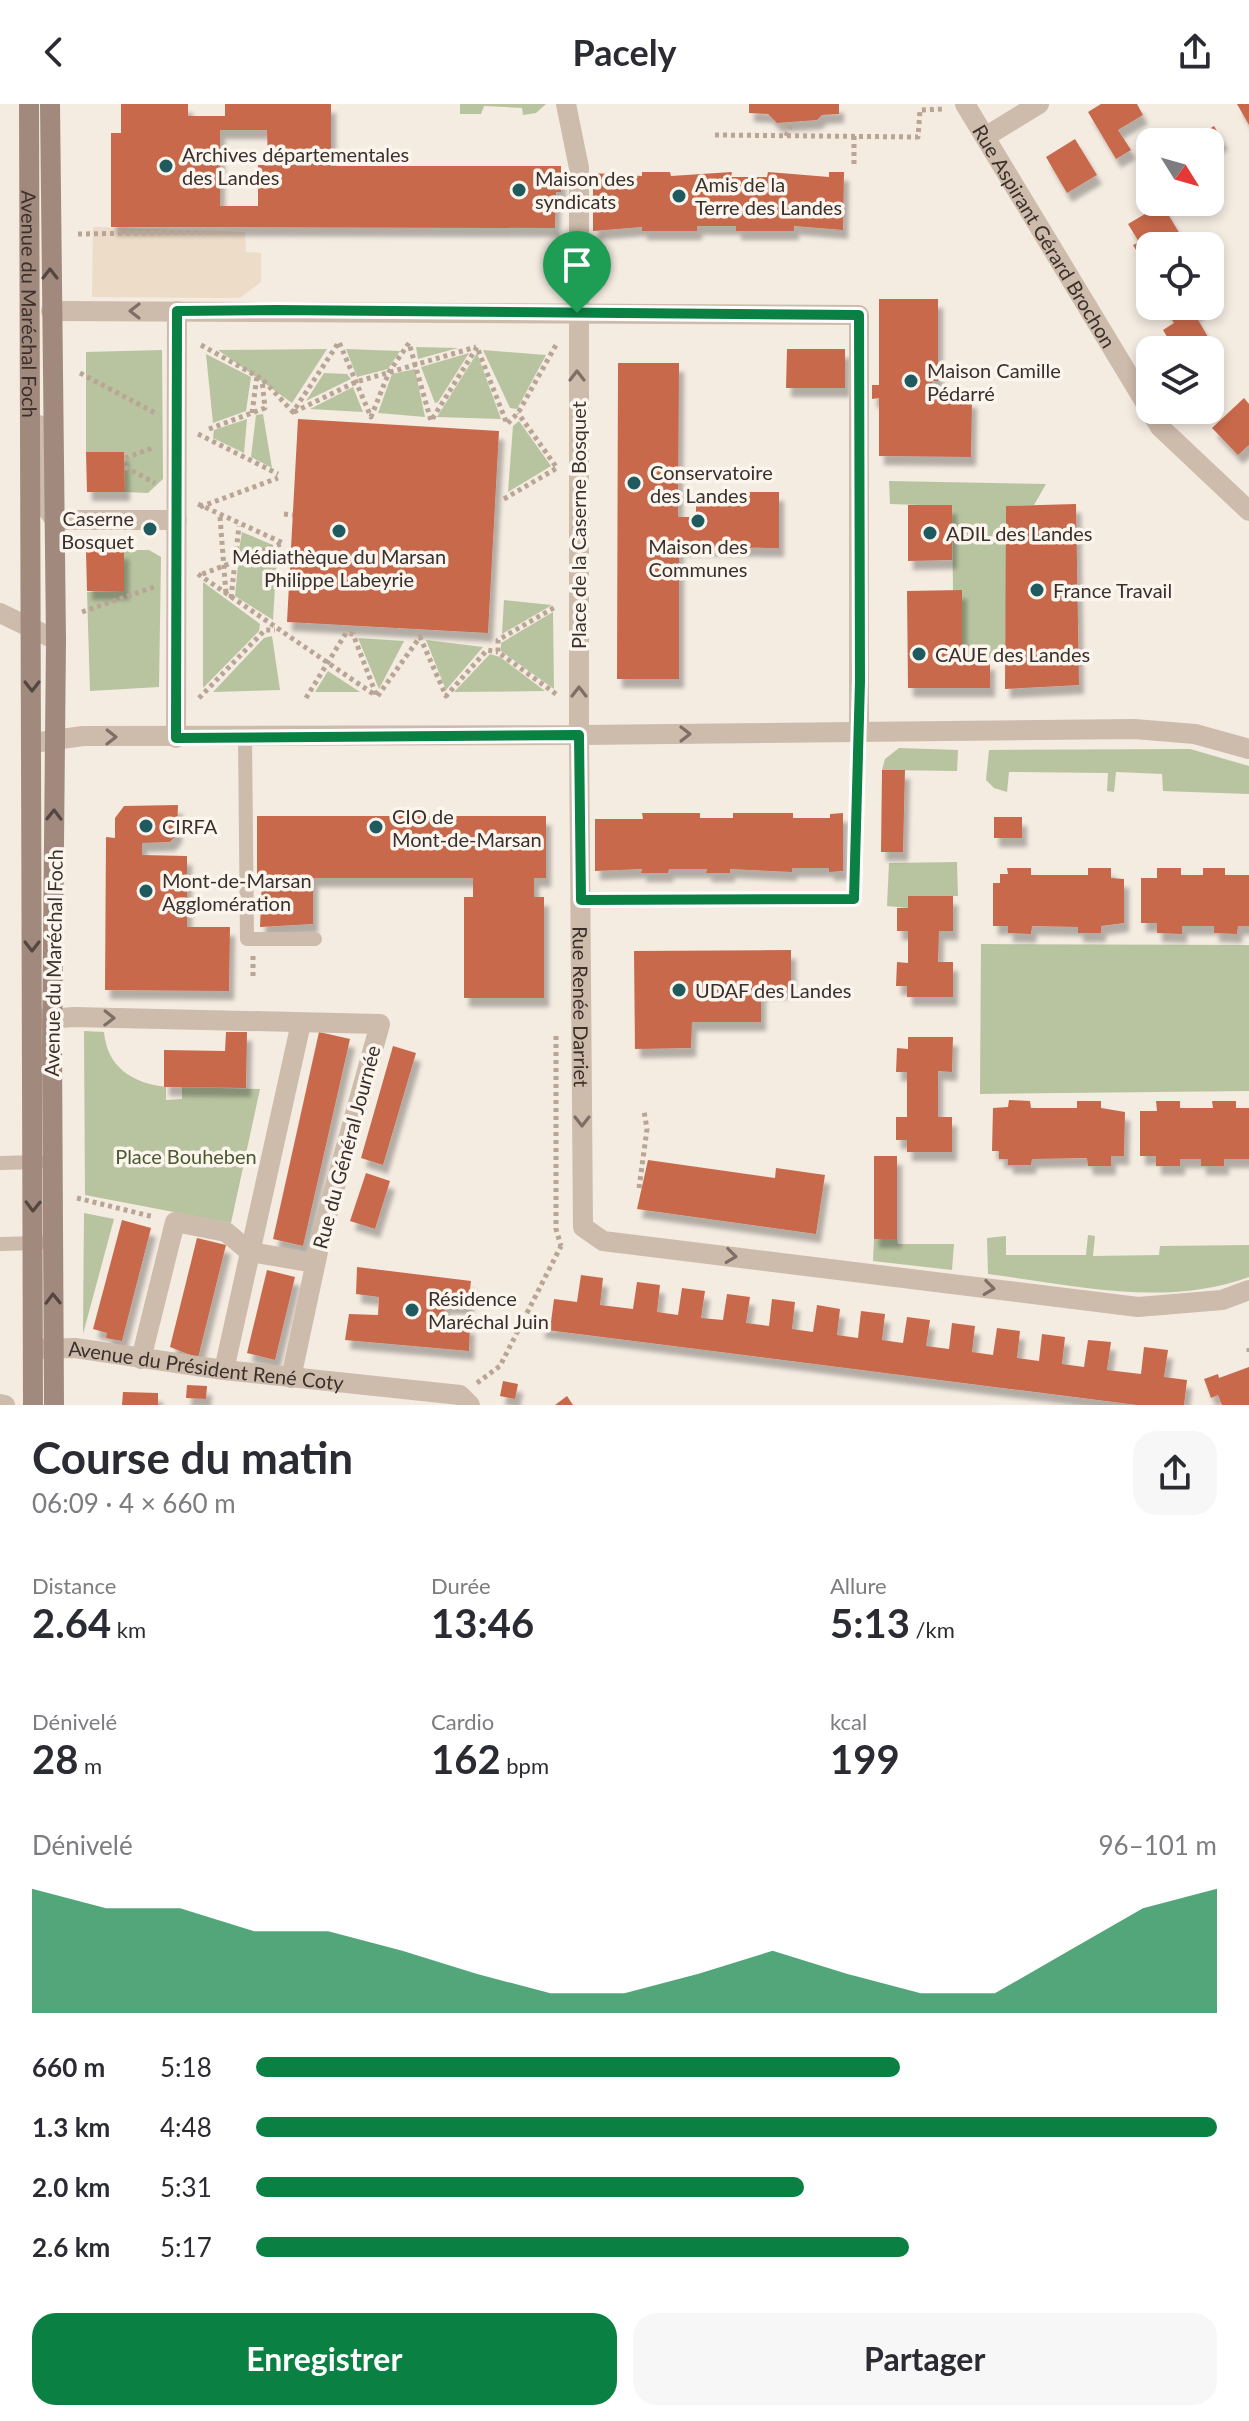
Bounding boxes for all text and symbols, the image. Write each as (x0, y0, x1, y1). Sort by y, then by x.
icon: back (32, 30, 76, 74)
text: Pacely (572, 30, 677, 74)
icon: share (1173, 30, 1217, 74)
street label: Rue Aspirant Gérard Brochon (968, 120, 1121, 352)
north arrow (1136, 128, 1224, 216)
map controls (1136, 128, 1224, 424)
place label: Archives départementales des Landes (182, 142, 409, 189)
marker: Archives départementales des Landes (157, 157, 175, 175)
place label: Maison des syndicats (535, 166, 635, 213)
place label: Amis de la Terre des Landes (695, 172, 842, 219)
marker: Maison des syndicats (510, 181, 528, 199)
marker: Amis de la Terre des Landes (670, 187, 688, 205)
street label: Avenue du Maréchal Foch (17, 190, 42, 418)
pin (543, 231, 611, 313)
button: locate (1136, 232, 1224, 320)
icon: arrive (555, 243, 599, 287)
one-way arrow (41, 267, 59, 280)
one-way arrow (128, 302, 141, 320)
button: layers (1136, 336, 1224, 424)
place label: Maison Camille Pédarré (927, 358, 1061, 405)
one-way arrow (568, 369, 586, 382)
marker: Maison Camille Pédarré (902, 372, 920, 390)
street label: Place de la Caserne Bosquet (566, 401, 590, 649)
place label: Conservatoire des Landes (650, 460, 773, 507)
marker: Conservatoire des Landes (625, 474, 643, 492)
place label: Caserne Bosquet (61, 506, 134, 553)
marker: Maison des Communes (689, 512, 707, 530)
marker: Caserne Bosquet (141, 520, 159, 538)
place label: ADIL des Landes (946, 521, 1092, 545)
marker: Médiathèque du Marsan Philippe Labeyrie (330, 522, 348, 540)
marker: ADIL des Landes (921, 524, 939, 542)
place label: Maison des Communes (648, 534, 748, 581)
place label: Médiathèque du Marsan Philippe Labeyrie (232, 544, 446, 591)
place label: France Travail (1053, 578, 1172, 602)
marker: France Travail (1028, 581, 1046, 599)
place label: CAUE des Landes (935, 642, 1090, 666)
marker: CAUE des Landes (910, 645, 928, 663)
one-way arrow (23, 680, 41, 693)
one-way arrow (570, 685, 588, 698)
one-way arrow (679, 725, 692, 743)
one-way arrow (105, 728, 118, 746)
place label: CIO de Mont-de-Marsan (392, 804, 542, 851)
one-way arrow (46, 808, 63, 821)
place label: CIRFA (162, 814, 218, 838)
marker: CIRFA (137, 817, 155, 835)
marker: CIO de Mont-de-Marsan (367, 818, 385, 836)
street label: Avenue du Maréchal Foch (39, 849, 67, 1077)
place label: Mont-de-Marsan Agglomération (162, 868, 312, 915)
marker: Mont-de-Marsan Agglomération (137, 882, 155, 900)
street label: Rue Renée Darriet (569, 926, 594, 1087)
one-way arrow (23, 940, 41, 953)
place label: UDAF des Landes (695, 978, 851, 1002)
marker: UDAF des Landes (670, 981, 688, 999)
one-way arrow (103, 1009, 116, 1027)
street label: Rue du Général Journée (307, 1043, 385, 1251)
one-way arrow (573, 1115, 591, 1128)
park label: Place Bouheben (115, 1144, 257, 1168)
one-way arrow (24, 1200, 42, 1213)
one-way arrow (725, 1248, 738, 1265)
one-way arrow (983, 1280, 996, 1297)
place label: Résidence Maréchal Juin (428, 1286, 549, 1333)
one-way arrow (44, 1292, 62, 1305)
marker: Résidence Maréchal Juin (403, 1301, 421, 1319)
street label: Avenue du Président René Coty (68, 1336, 346, 1395)
text: Course du matin (32, 1431, 353, 1483)
button: share (1133, 1431, 1217, 1515)
text: 06:09 · 4 × 660 m (32, 1487, 236, 1519)
text: Distance (32, 1572, 116, 1599)
text: Durée (431, 1572, 491, 1599)
text: Allure (830, 1572, 887, 1599)
text: 2.64 (32, 1599, 111, 1647)
text: 13:46 (431, 1599, 534, 1647)
text: 5:13 (830, 1599, 910, 1647)
text: km (111, 1616, 146, 1643)
text: /km (910, 1616, 955, 1643)
text: Dénivelé (32, 1708, 117, 1735)
text: Cardio (431, 1708, 494, 1735)
text: kcal (830, 1708, 867, 1735)
text: 28 (32, 1735, 78, 1783)
text: 162 (431, 1735, 501, 1783)
text: 199 (830, 1735, 900, 1783)
text: m (78, 1752, 102, 1779)
text: bpm (501, 1752, 549, 1779)
text: Dénivelé (32, 1829, 133, 1861)
text: 96–101 m (1098, 1829, 1217, 1861)
text: 660 m (32, 2051, 105, 2083)
text: 5:18 (160, 2051, 212, 2083)
text: 1.3 km (32, 2111, 110, 2143)
text: 4:48 (160, 2111, 212, 2143)
text: 2.0 km (32, 2171, 110, 2203)
text: 5:31 (160, 2171, 212, 2203)
text: 2.6 km (32, 2231, 110, 2263)
text: 5:17 (160, 2231, 212, 2263)
button: Enregistrer (32, 2313, 617, 2405)
button: Partager (633, 2313, 1217, 2405)

